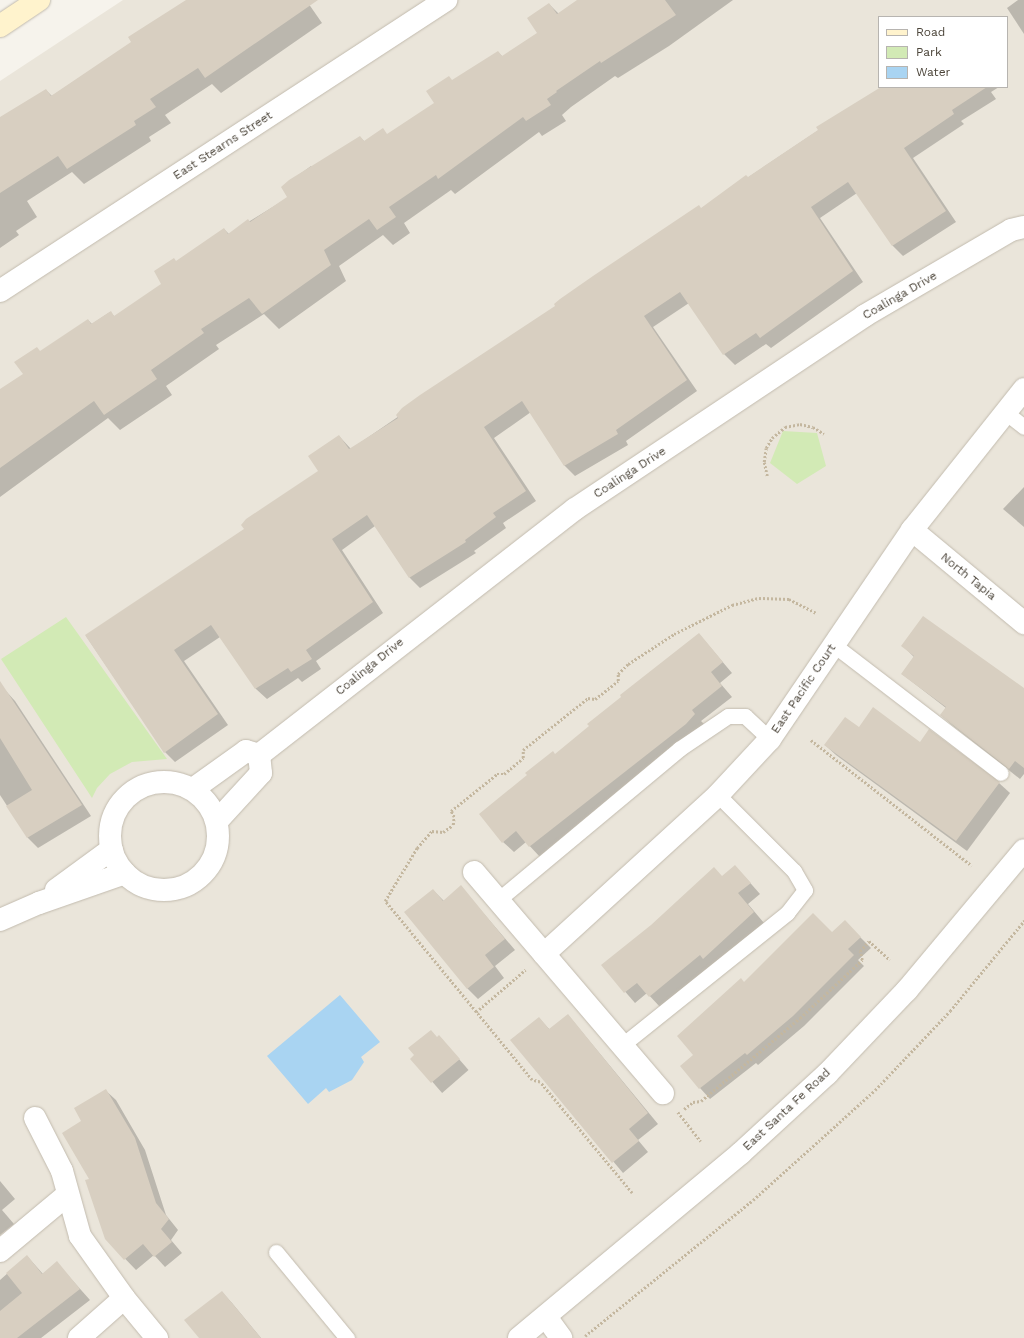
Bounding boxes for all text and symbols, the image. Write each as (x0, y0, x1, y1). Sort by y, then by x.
legend (878, 16, 1008, 88)
text: Road (916, 25, 945, 39)
text: Park (916, 45, 942, 59)
text: Water (916, 65, 950, 79)
street label: East Stearns Street (171, 109, 275, 183)
street label: Coalinga Drive (860, 269, 940, 323)
street label: Coalinga Drive (591, 444, 669, 502)
street label: North Tapia (937, 550, 999, 604)
street label: Coalinga Drive (333, 635, 407, 699)
street label: East Pacific Court (769, 641, 839, 737)
street label: East Santa Fe Road (740, 1066, 834, 1154)

